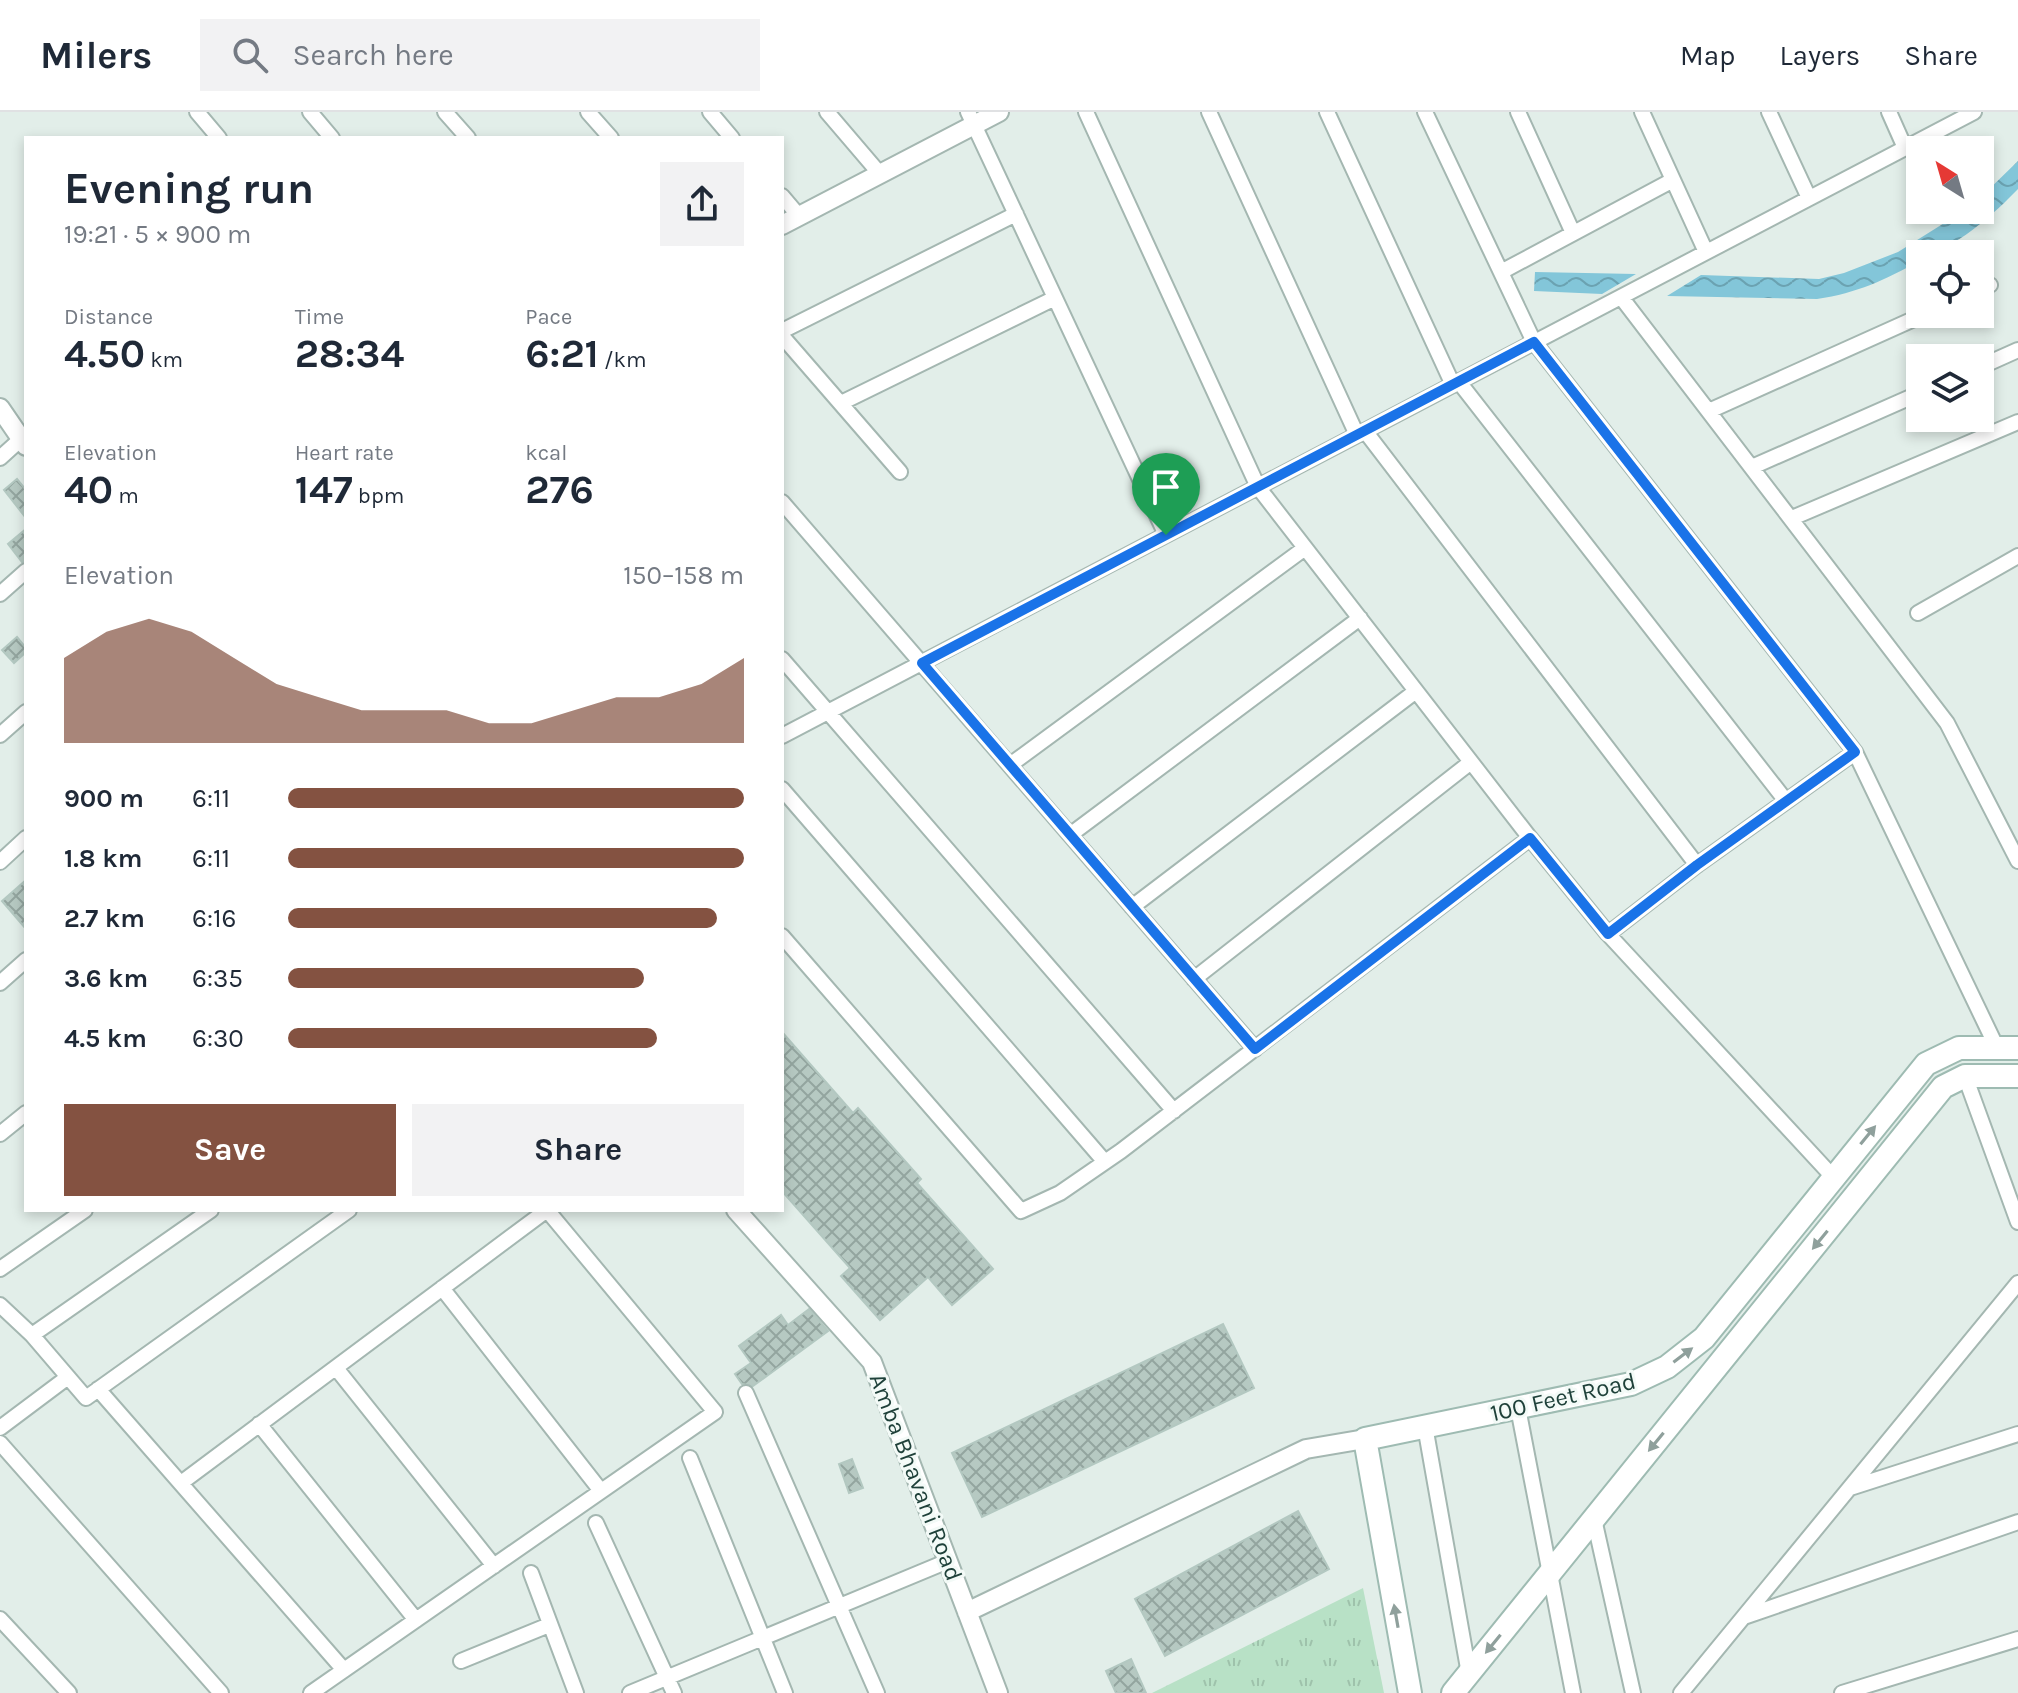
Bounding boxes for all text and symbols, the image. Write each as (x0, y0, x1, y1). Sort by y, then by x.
search box (200, 19, 760, 91)
text: Milers (40, 33, 152, 78)
icon: search (228, 33, 272, 77)
text: Search here (292, 37, 454, 73)
text: Map (1680, 39, 1735, 72)
text: Layers (1779, 39, 1860, 72)
text: Share (1904, 39, 1978, 72)
north arrow (1906, 136, 1994, 224)
map controls (1906, 136, 1994, 432)
button: share (660, 162, 744, 246)
text: Evening run (64, 163, 314, 214)
text: 19:21 · 5 × 900 m (64, 219, 251, 250)
button: locate (1906, 240, 1994, 328)
text: Distance (64, 304, 153, 330)
text: Time (295, 304, 344, 330)
text: Pace (525, 304, 572, 330)
text: 4.50 (64, 330, 145, 377)
text: 28:34 (295, 330, 404, 377)
text: 6:21 (525, 330, 599, 377)
button: layers (1906, 344, 1994, 432)
text: km (145, 347, 183, 373)
text: /km (599, 347, 647, 373)
text: Elevation (64, 440, 157, 466)
text: Heart rate (295, 440, 394, 466)
text: kcal (525, 440, 567, 466)
pin (1132, 453, 1200, 535)
icon: arrive (1144, 465, 1188, 509)
text: 40 (64, 466, 113, 513)
text: 147 (295, 466, 353, 513)
text: 276 (525, 466, 594, 513)
text: m (113, 483, 139, 509)
text: bpm (353, 483, 404, 509)
text: Elevation (64, 560, 174, 591)
text: 150–158 m (623, 560, 744, 591)
text: 900 m (64, 783, 144, 814)
text: 6:11 (192, 783, 230, 814)
text: 1.8 km (64, 843, 142, 874)
text: 6:11 (192, 843, 230, 874)
text: 2.7 km (64, 903, 145, 934)
text: 6:16 (192, 903, 236, 934)
text: 3.6 km (64, 963, 148, 994)
text: 6:35 (192, 963, 243, 994)
text: 4.5 km (64, 1023, 147, 1054)
text: 6:30 (192, 1023, 244, 1054)
button: Save (64, 1104, 396, 1196)
button: Share (412, 1104, 744, 1196)
one-way arrow (1860, 1125, 1876, 1145)
one-way arrow (1812, 1230, 1828, 1250)
one-way arrow (1673, 1348, 1693, 1364)
street label: 100 Feet Road (1487, 1367, 1639, 1427)
street label: Amba Bhavani Road (864, 1369, 968, 1585)
one-way arrow (1648, 1432, 1665, 1452)
one-way arrow (1390, 1603, 1402, 1628)
one-way arrow (1484, 1634, 1501, 1655)

